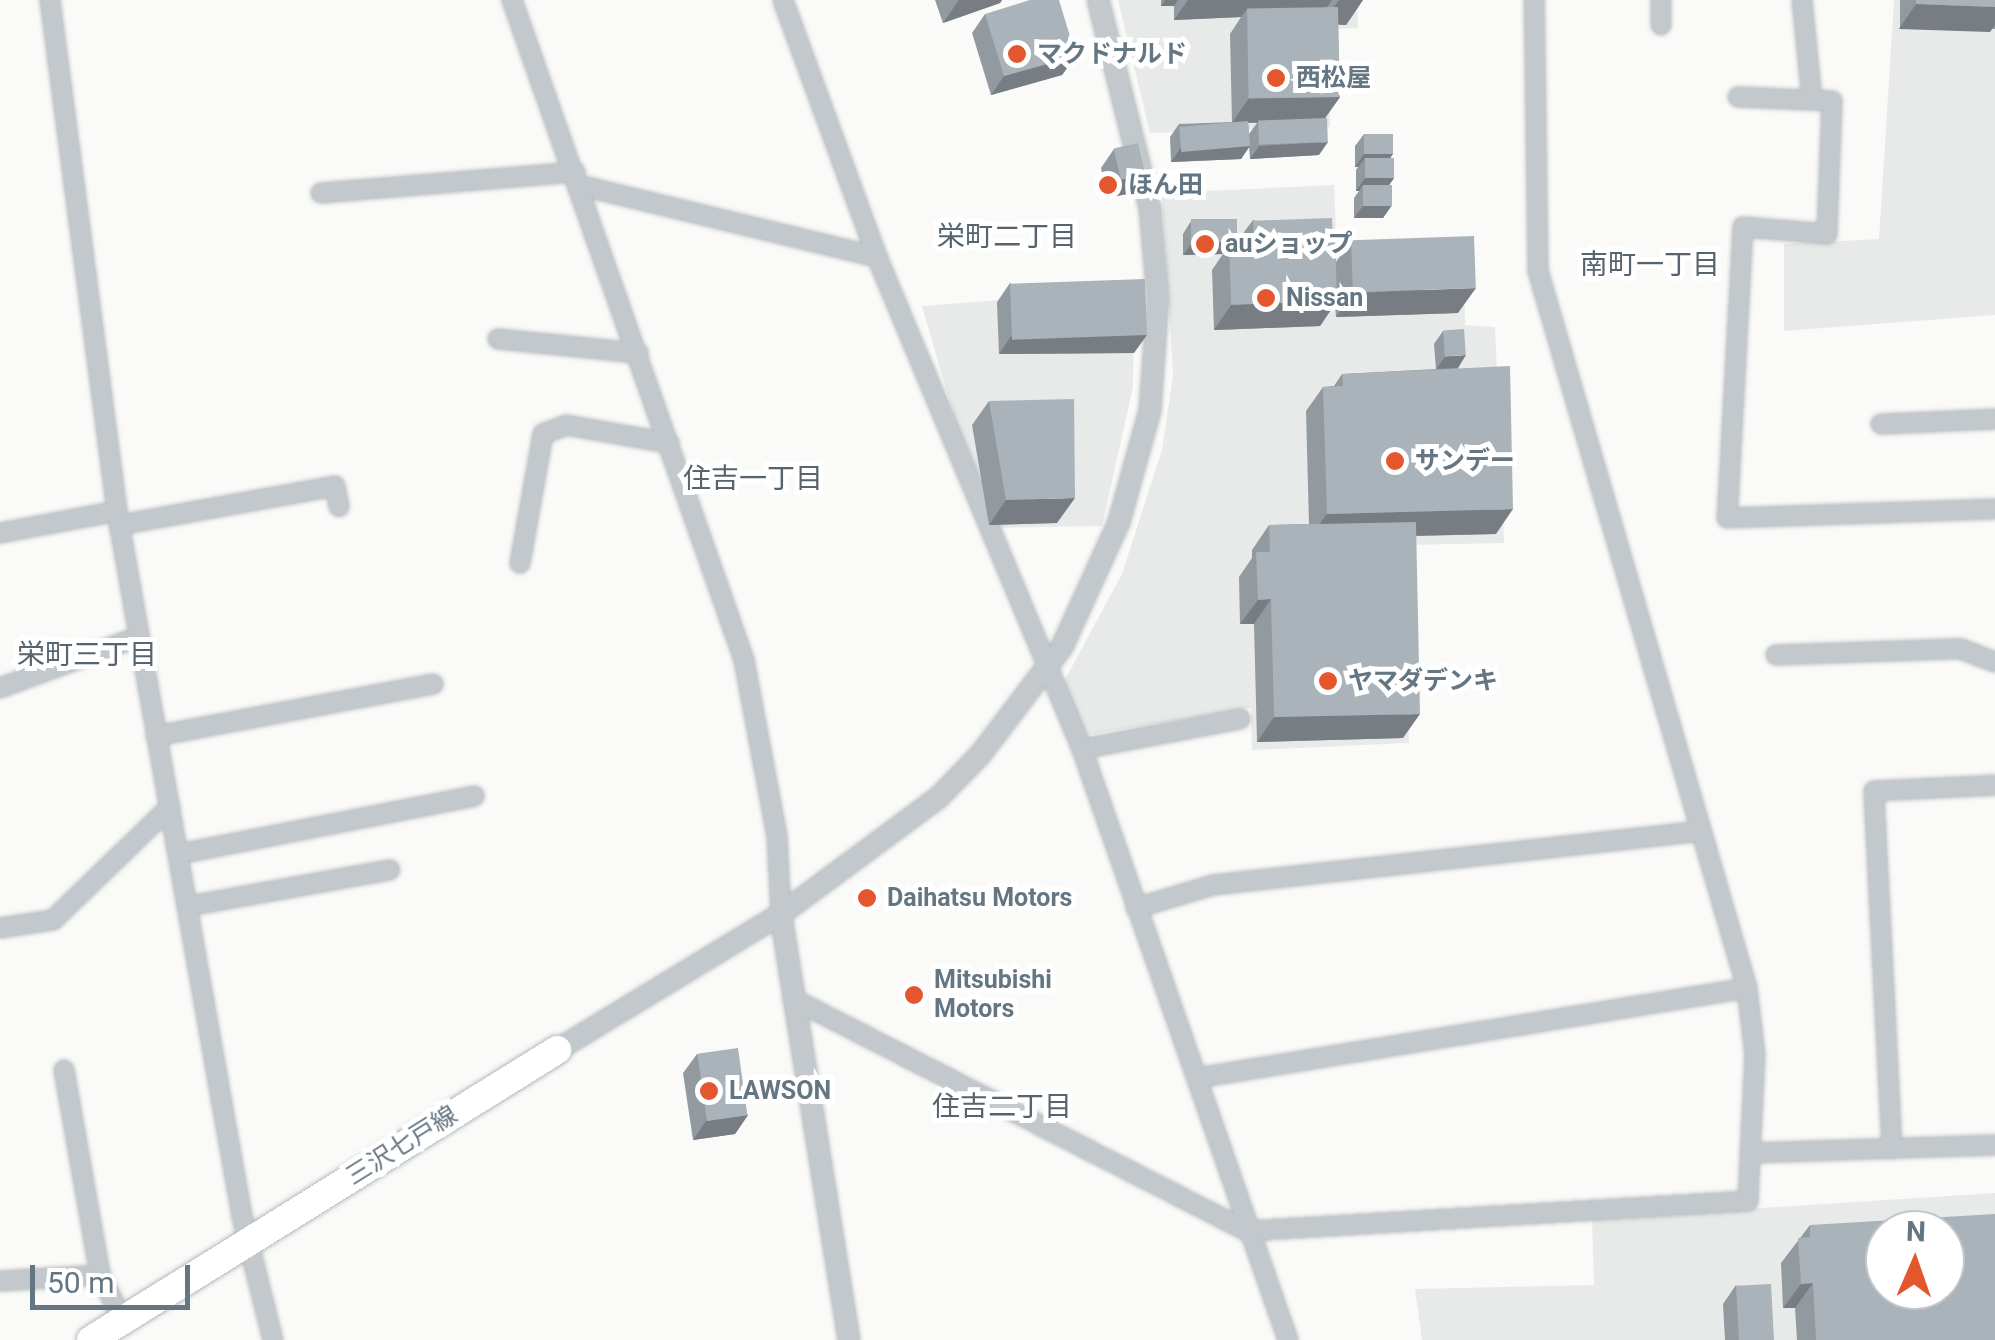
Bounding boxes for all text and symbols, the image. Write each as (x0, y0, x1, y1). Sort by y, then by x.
place label: マクドナルド (1037, 39, 1187, 69)
marker: マクドナルド (1006, 43, 1028, 65)
place label: 西松屋 (1296, 63, 1371, 93)
marker: 西松屋 (1265, 67, 1287, 89)
place label: ほん田 (1128, 170, 1203, 200)
marker: ほん田 (1097, 174, 1119, 196)
district label: 栄町二丁目 (937, 220, 1077, 254)
place label: auショップ (1225, 229, 1352, 259)
marker: auショップ (1194, 233, 1216, 255)
district label: 南町一丁目 (1580, 248, 1720, 282)
place label: Nissan (1286, 283, 1363, 313)
marker: Nissan (1255, 287, 1277, 309)
place label: サンデー (1415, 446, 1515, 476)
marker: サンデー (1384, 450, 1406, 472)
district label: 住吉一丁目 (683, 462, 823, 496)
district label: 栄町三丁目 (17, 638, 157, 672)
place label: ヤマダデンキ (1348, 666, 1498, 696)
marker: ヤマダデンキ (1317, 670, 1339, 692)
place label: Daihatsu Motors (887, 883, 1072, 913)
marker: Daihatsu Motors (856, 887, 878, 909)
place label: Mitsubishi Motors (934, 966, 1052, 1025)
marker: Mitsubishi Motors (903, 984, 925, 1006)
place label: LAWSON (729, 1076, 831, 1106)
marker: LAWSON (698, 1080, 720, 1102)
district label: 住吉二丁目 (932, 1090, 1072, 1124)
street label: 三沢七戸線 (341, 1100, 463, 1192)
north arrow (1865, 1210, 1965, 1310)
text: N (1906, 1215, 1926, 1248)
scale bar (35, 1245, 195, 1307)
text: 50 m (47, 1265, 114, 1300)

